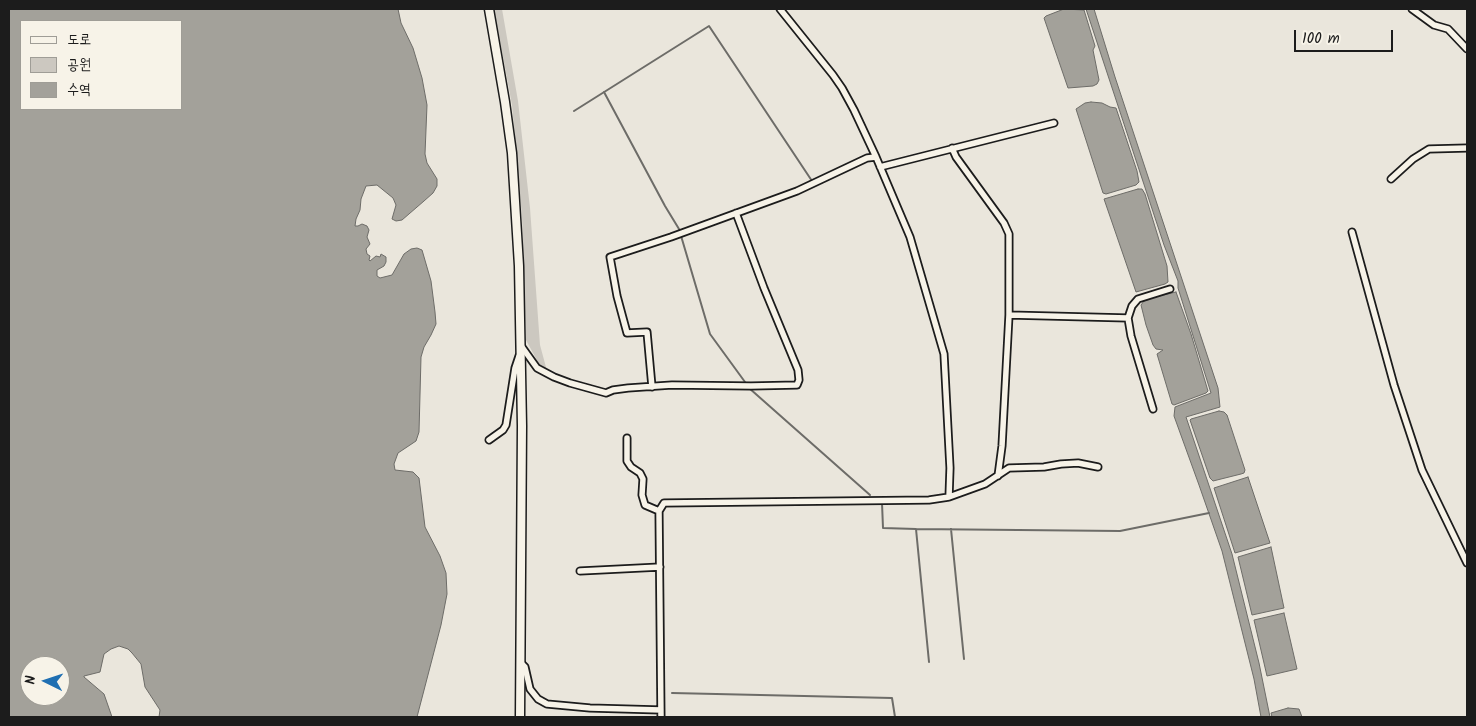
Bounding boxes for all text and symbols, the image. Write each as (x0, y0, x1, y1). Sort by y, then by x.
legend (20, 20, 182, 110)
scale bar (1296, 20, 1395, 52)
text: 100 m (1302, 27, 1340, 51)
text: 도로 (67, 28, 91, 52)
text: 공원 (67, 53, 91, 77)
text: 수역 (67, 78, 91, 102)
north arrow (20, 656, 70, 706)
text: N (20, 675, 42, 685)

